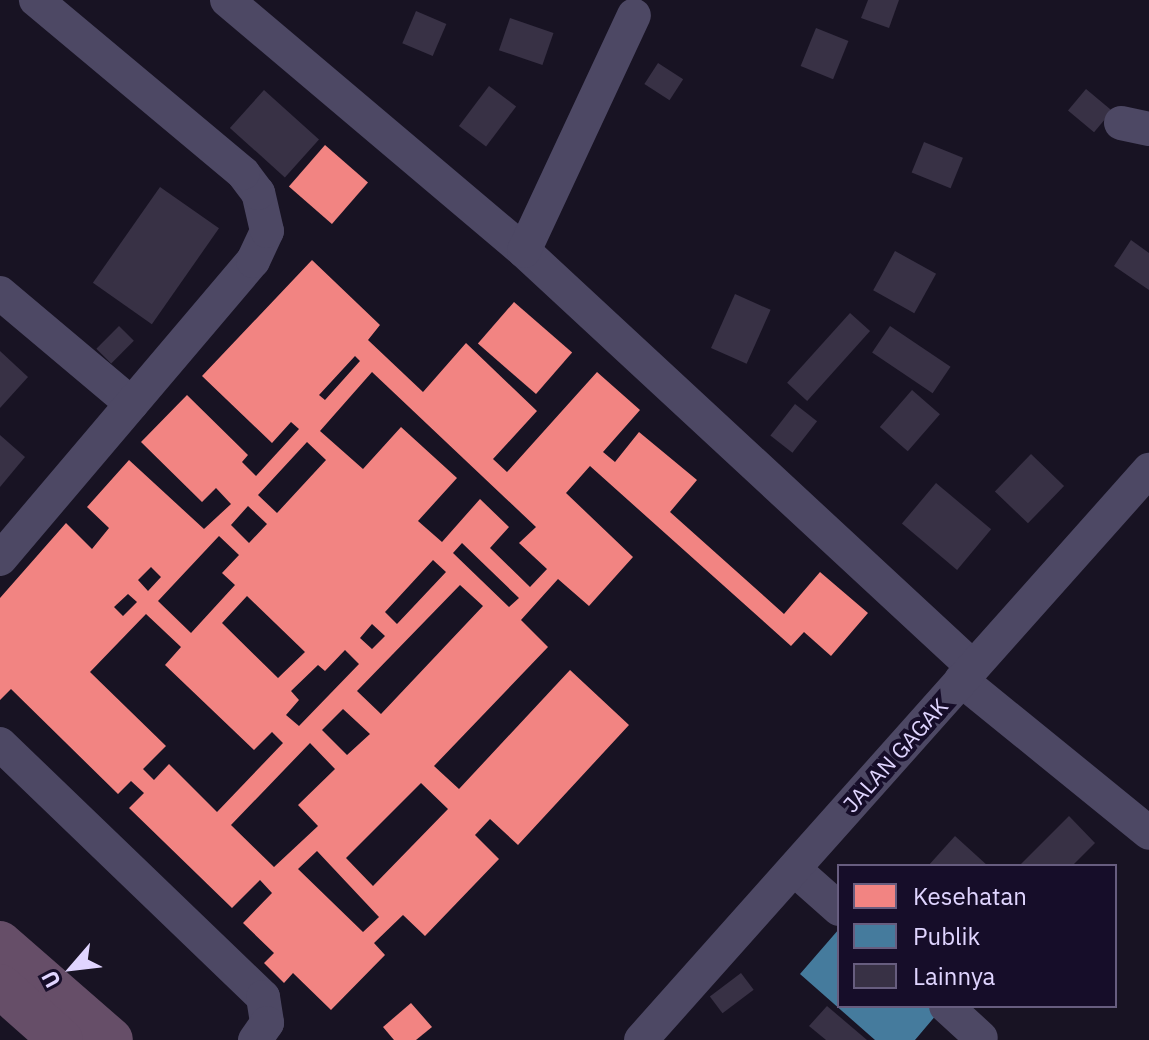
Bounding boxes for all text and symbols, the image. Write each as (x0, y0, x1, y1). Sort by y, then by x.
street label: JALAN GAGAK (837, 693, 953, 817)
legend (837, 864, 1117, 1008)
text: Kesehatan (913, 880, 1027, 912)
text: Publik (913, 920, 980, 952)
north arrow (32, 928, 112, 1008)
text: Lainnya (913, 960, 995, 992)
text: U (34, 966, 67, 993)

